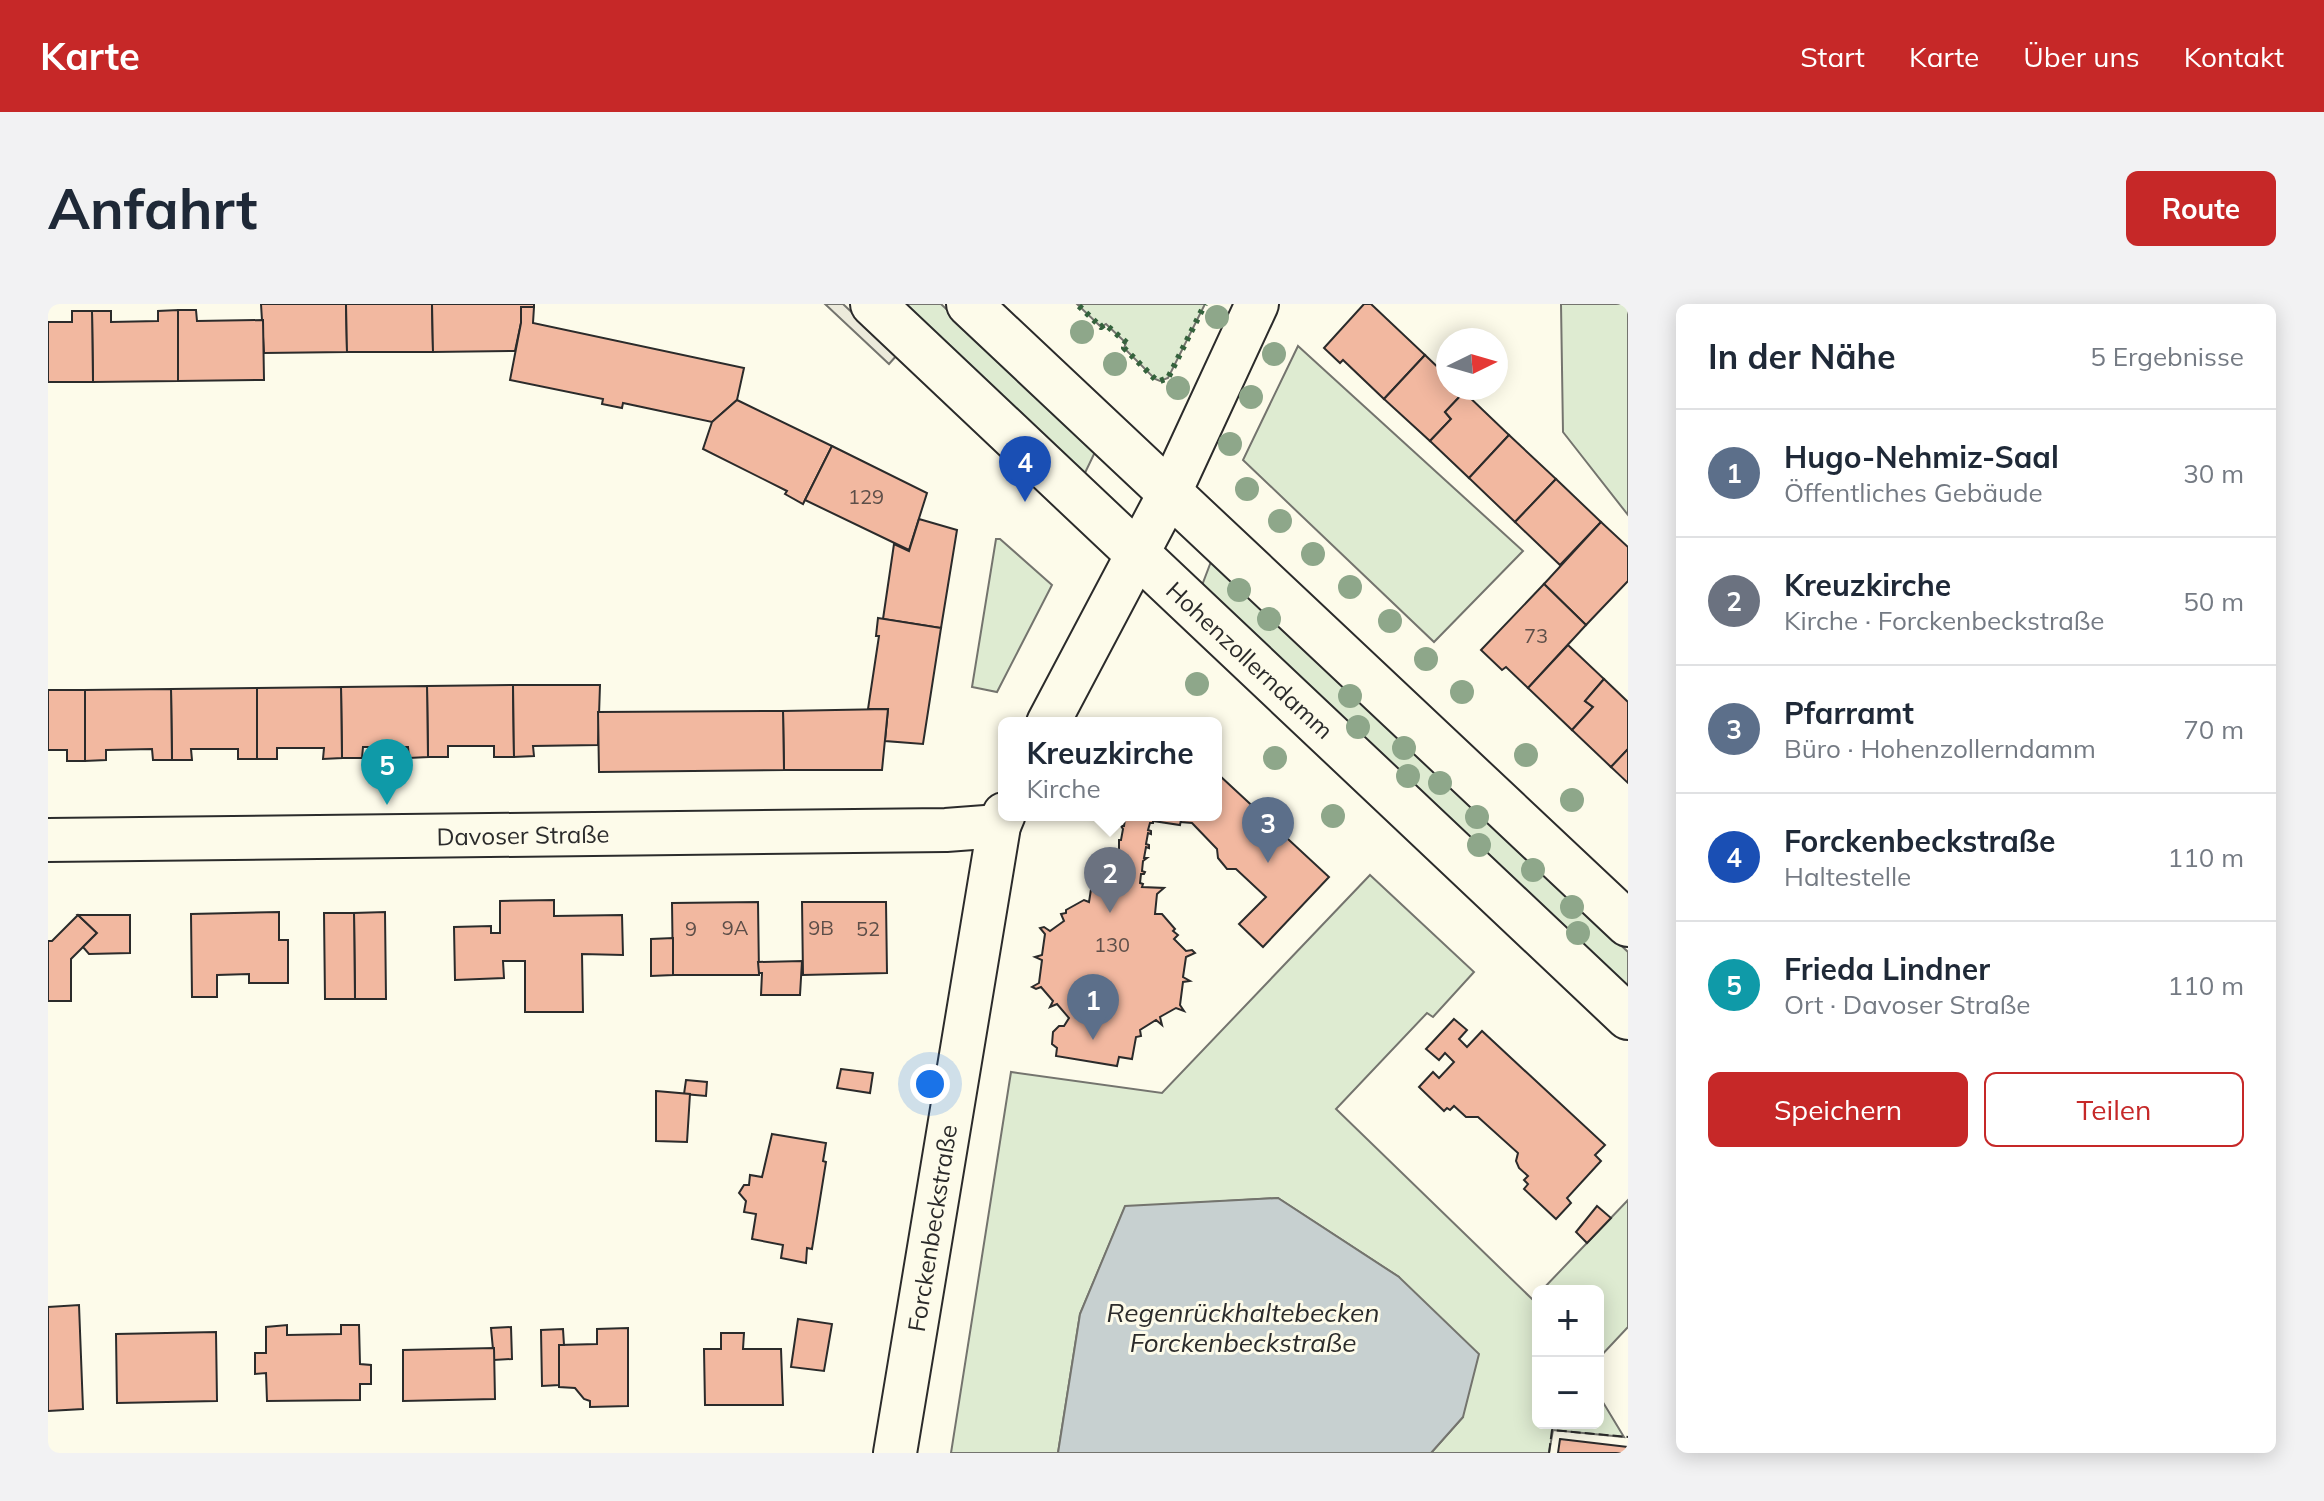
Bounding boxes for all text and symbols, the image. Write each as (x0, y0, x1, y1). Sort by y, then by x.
text: Karte (40, 32, 140, 80)
text: Start (1800, 39, 1865, 74)
text: Karte (1909, 39, 1979, 74)
text: Über uns (2023, 39, 2140, 74)
text: Kontakt (2184, 39, 2284, 74)
button: Route (2126, 171, 2276, 246)
text: Anfahrt (48, 173, 257, 243)
north arrow (1436, 328, 1508, 400)
text: In der Nähe (1708, 335, 1896, 378)
text: 5 Ergebnisse (2090, 340, 2244, 373)
pin: 4 (999, 436, 1051, 502)
text: Hugo-Nehmiz-Saal (1784, 438, 2059, 476)
text: 1 (1726, 457, 1742, 490)
text: 30 m (2183, 457, 2244, 490)
text: Öffentliches Gebäude (1784, 476, 2043, 509)
house number: 129 (848, 484, 884, 509)
text: Kreuzkirche (1784, 566, 1951, 604)
street label: Hohenzollerndamm (1160, 575, 1340, 745)
text: 2 (1726, 585, 1742, 618)
text: 50 m (2183, 585, 2244, 618)
text: Kirche · Forckenbeckstraße (1784, 604, 2105, 637)
house number: 73 (1524, 623, 1548, 648)
text: Pfarramt (1784, 694, 1914, 732)
text: 3 (1726, 713, 1742, 746)
text: 70 m (2183, 713, 2244, 746)
popup (998, 717, 1222, 821)
text: Büro · Hohenzollerndamm (1784, 732, 2096, 765)
text: Kreuzkirche (1026, 734, 1194, 772)
pin: 5 (361, 739, 413, 805)
text: Kirche (1026, 772, 1101, 805)
pin: 3 (1242, 797, 1294, 863)
street label: Davoser Straße (436, 818, 610, 852)
text: Forckenbeckstraße (1784, 822, 2055, 860)
text: 4 (1726, 841, 1742, 874)
text: 110 m (2168, 841, 2244, 874)
pin: 2 (1084, 847, 1136, 913)
text: Haltestelle (1784, 860, 1911, 893)
house number: 9A (722, 915, 749, 940)
house number: 9B (808, 915, 834, 940)
house number: 9 (685, 916, 697, 941)
house number: 52 (856, 916, 880, 941)
house number: 130 (1094, 932, 1130, 957)
text: Frieda Lindner (1784, 950, 1990, 988)
text: 5 (1726, 969, 1742, 1002)
text: 110 m (2168, 969, 2244, 1002)
pin: 1 (1067, 974, 1119, 1040)
text: Ort · Davoser Straße (1784, 988, 2030, 1021)
your location (910, 1064, 950, 1104)
button: Speichern (1708, 1072, 1968, 1147)
button: Teilen (1984, 1072, 2244, 1147)
street label: Forckenbeckstraße (901, 1122, 963, 1334)
map controls (1532, 1285, 1604, 1429)
button: + (1532, 1285, 1604, 1357)
water label: Regenrückhaltebecken Forckenbeckstraße (1107, 1296, 1379, 1359)
button: − (1532, 1357, 1604, 1429)

